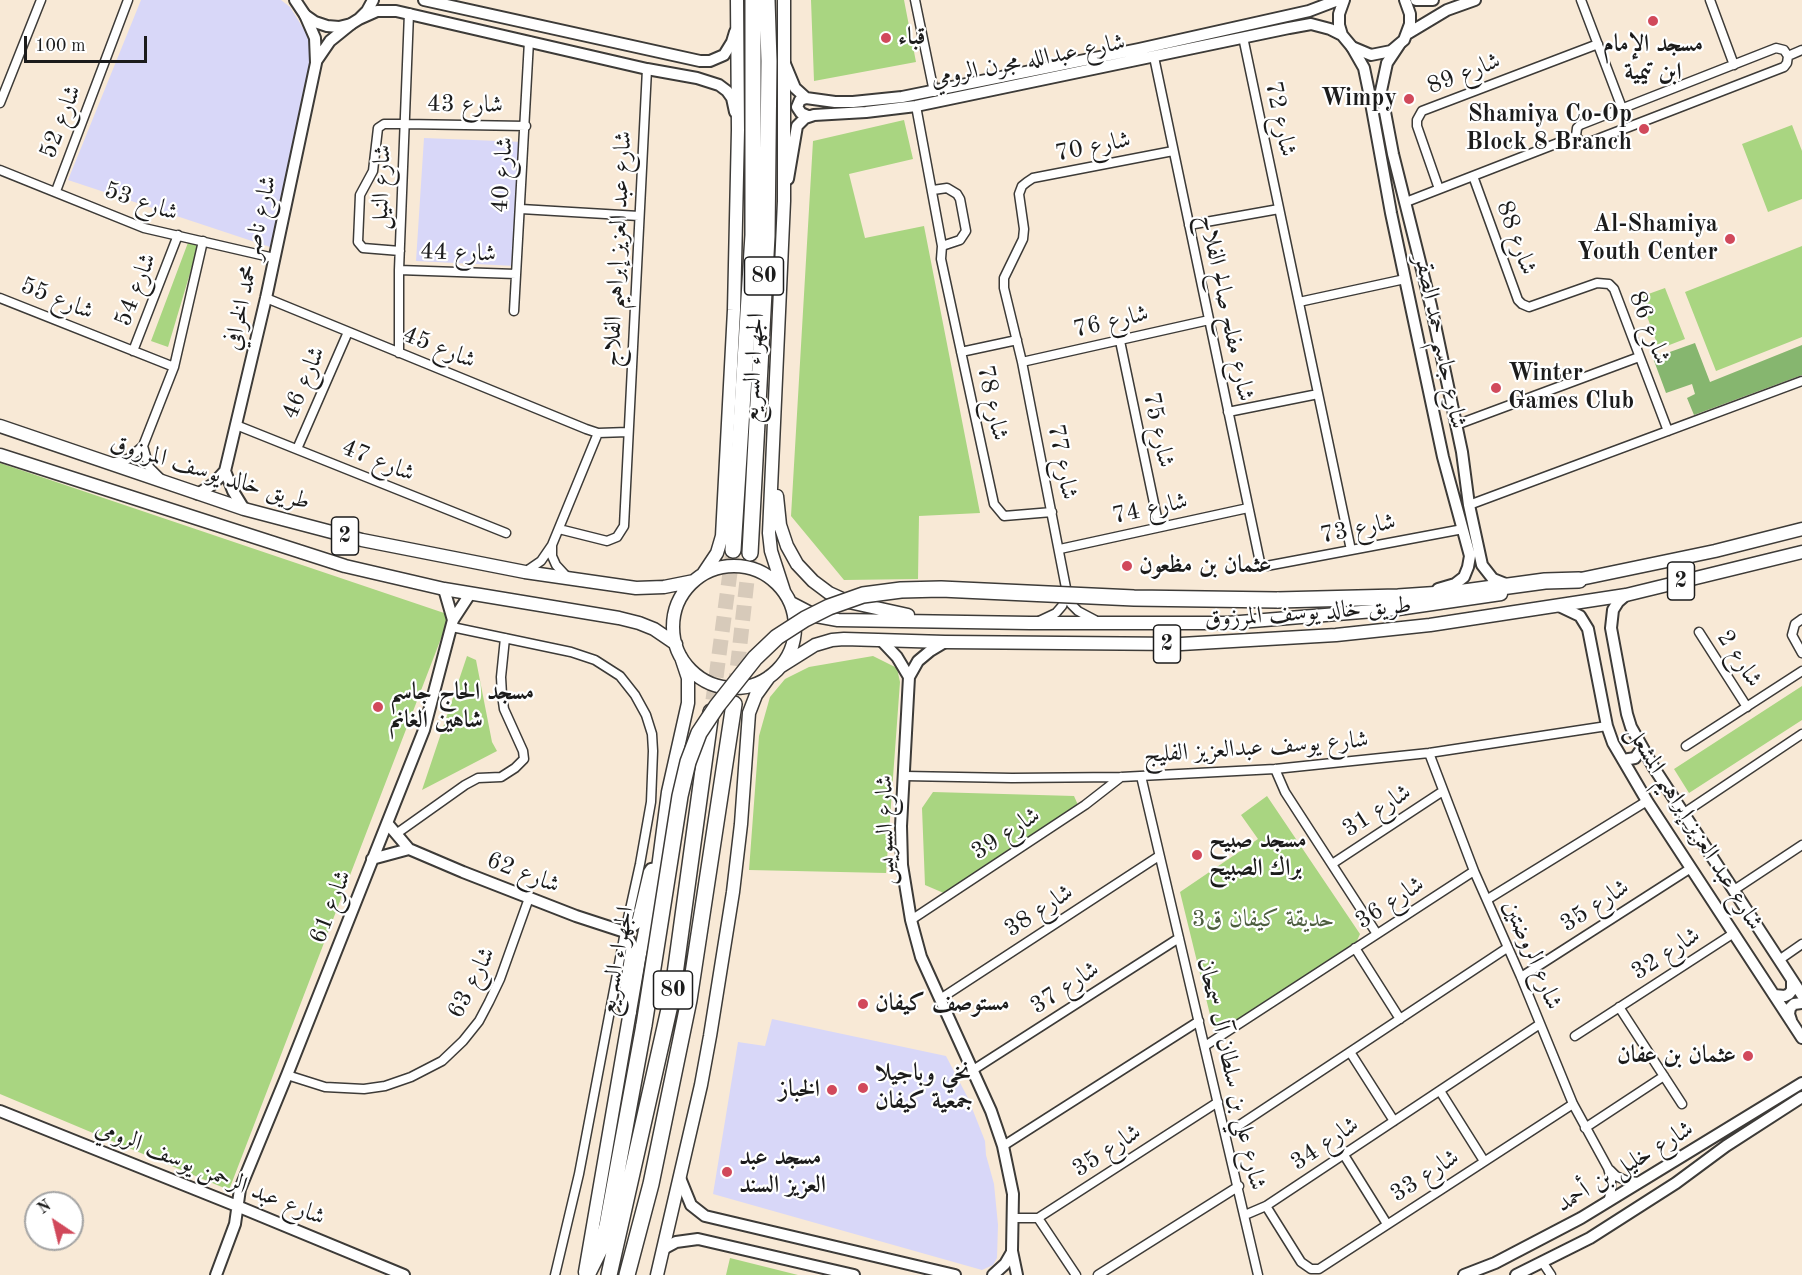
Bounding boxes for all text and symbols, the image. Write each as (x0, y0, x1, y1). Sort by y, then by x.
marker: مسجد الإمام ابن تيمية (1646, 14, 1660, 28)
scale bar (27, 24, 150, 62)
place label: قباء (898, 24, 926, 52)
street label: شارع عبدالله مجرن الرومي (928, 28, 1128, 94)
marker: قباء (879, 31, 893, 45)
place label: مسجد الإمام ابن تيمية (1603, 31, 1703, 87)
text: 100 m (35, 37, 86, 55)
street label: شارع 89 (1423, 47, 1505, 101)
street label: شارع 72 (1258, 79, 1302, 159)
street label: شارع 52 (34, 81, 88, 163)
place label: Wimpy (1321, 85, 1397, 113)
street label: شارع 43 (427, 90, 503, 120)
marker: Wimpy (1402, 92, 1416, 106)
place label: Shamiya Co-Op Block 8 Branch (1466, 101, 1632, 157)
marker: Shamiya Co-Op Block 8 Branch (1637, 122, 1651, 136)
street label: شارع 70 (1053, 126, 1133, 168)
street label: شارع عبد العزيز إبراهيم الفلاج (597, 130, 639, 368)
street label: شارع 40 (486, 136, 520, 214)
street label: شارع النيل (366, 144, 398, 230)
street label: شارع ناصر محمد الخرافي (218, 173, 284, 353)
street label: شارع 53 (100, 176, 182, 228)
street label: شارع 88 (1489, 197, 1543, 279)
place label: Al-Shamiya Youth Center (1577, 211, 1718, 267)
street label: شارع مفلح صالح الفلاح (1192, 212, 1260, 404)
marker: Al-Shamiya Youth Center (1723, 232, 1737, 246)
street label: شارع 44 (419, 237, 497, 269)
street label: شارع 54 (109, 249, 163, 331)
street label: شارع جاسم حمد الصقر (1408, 253, 1472, 431)
road number: 80 (744, 257, 783, 295)
street label: شارع 55 (16, 271, 98, 327)
street label: شارع 86 (1622, 287, 1676, 369)
street label: شارع 76 (1071, 299, 1151, 345)
street label: الجهراء السريع (737, 312, 771, 424)
street label: شارع 45 (398, 320, 480, 376)
street label: شارع 46 (276, 342, 332, 424)
place label: Winter Games Club (1508, 360, 1634, 416)
street label: شارع 78 (970, 363, 1014, 443)
marker: Winter Games Club (1489, 381, 1503, 395)
street label: شارع 75 (1136, 390, 1180, 470)
street label: شارع 77 (1041, 422, 1083, 502)
street label: طريق خالد يوسف المرزوق (107, 429, 313, 517)
street label: شارع 47 (337, 433, 419, 489)
street label: شارع 74 (1110, 487, 1190, 531)
street label: شارع 73 (1318, 508, 1398, 550)
road number: 2 (332, 517, 358, 555)
place label: عثمان بن مظعون (1139, 552, 1272, 580)
marker: عثمان بن مظعون (1120, 559, 1134, 573)
road number: 2 (1668, 562, 1694, 600)
street label: طريق خالد يوسف المرزوق (1204, 591, 1412, 635)
road number: 2 (1154, 625, 1180, 663)
street label: شارع 2 (1710, 625, 1768, 693)
place label: مسجد الحاج جاسم شاهين الغانم (390, 679, 534, 735)
marker: مسجد الحاج جاسم شاهين الغانم (371, 700, 385, 714)
street label: شارع عبد العزيز إبراهيم المشعل (1619, 720, 1769, 936)
street label: شارع يوسف عبدالعزيز الفليج (1143, 726, 1369, 770)
street label: شارع السويس (871, 775, 901, 885)
street label: شارع 31 (1337, 778, 1417, 844)
street label: 39 شارع (966, 801, 1046, 867)
place label: مسجد صبيح براك الصبيح (1209, 827, 1307, 883)
street label: شارع 62 (482, 846, 564, 900)
marker: مسجد صبيح براك الصبيح (1190, 848, 1204, 862)
street label: شارع 61 (304, 866, 358, 948)
street label: شارع 36 (1350, 870, 1430, 936)
street label: شارع 35 (1555, 873, 1635, 939)
street label: شارع 38 (999, 878, 1079, 944)
street label: شارع الروضتين (1496, 896, 1568, 1014)
street label: الجهراء السريع (593, 904, 641, 1018)
park label: حديقة كيفان ق3 (1192, 906, 1334, 934)
street label: شارع 32 (1626, 921, 1706, 987)
street label: شارع 63 (442, 943, 502, 1023)
street label: شارع 37 (1025, 955, 1105, 1021)
street label: شارع علي بن سلطان آل سمحان (1190, 955, 1272, 1193)
road number: 80 (654, 971, 692, 1009)
place label: مستوصف كيفان (875, 990, 1010, 1018)
marker: مستوصف كيفان (856, 997, 870, 1011)
place label: عثمان بن عفان (1617, 1042, 1736, 1070)
marker: عثمان بن عفان (1741, 1049, 1755, 1063)
place label: نخي وباجيلا جمعية كيفان (875, 1060, 973, 1116)
place label: الخباز (779, 1076, 820, 1104)
marker: نخي وباجيلا جمعية كيفان (856, 1081, 870, 1095)
marker: الخباز (825, 1083, 839, 1097)
street label: شارع 34 (1285, 1111, 1365, 1177)
street label: شارع عبد الرحمن يوسف الرومي (91, 1114, 329, 1232)
street label: شارع خليل بن أحمد (1551, 1115, 1699, 1219)
street label: شارع 35 (1067, 1118, 1147, 1184)
street label: شارع 33 (1385, 1143, 1465, 1209)
place label: مسجد عبد العزيز السند (739, 1144, 826, 1200)
marker: مسجد عبد العزيز السند (720, 1165, 734, 1179)
north arrow (24, 1191, 84, 1251)
text: N (35, 1198, 54, 1218)

